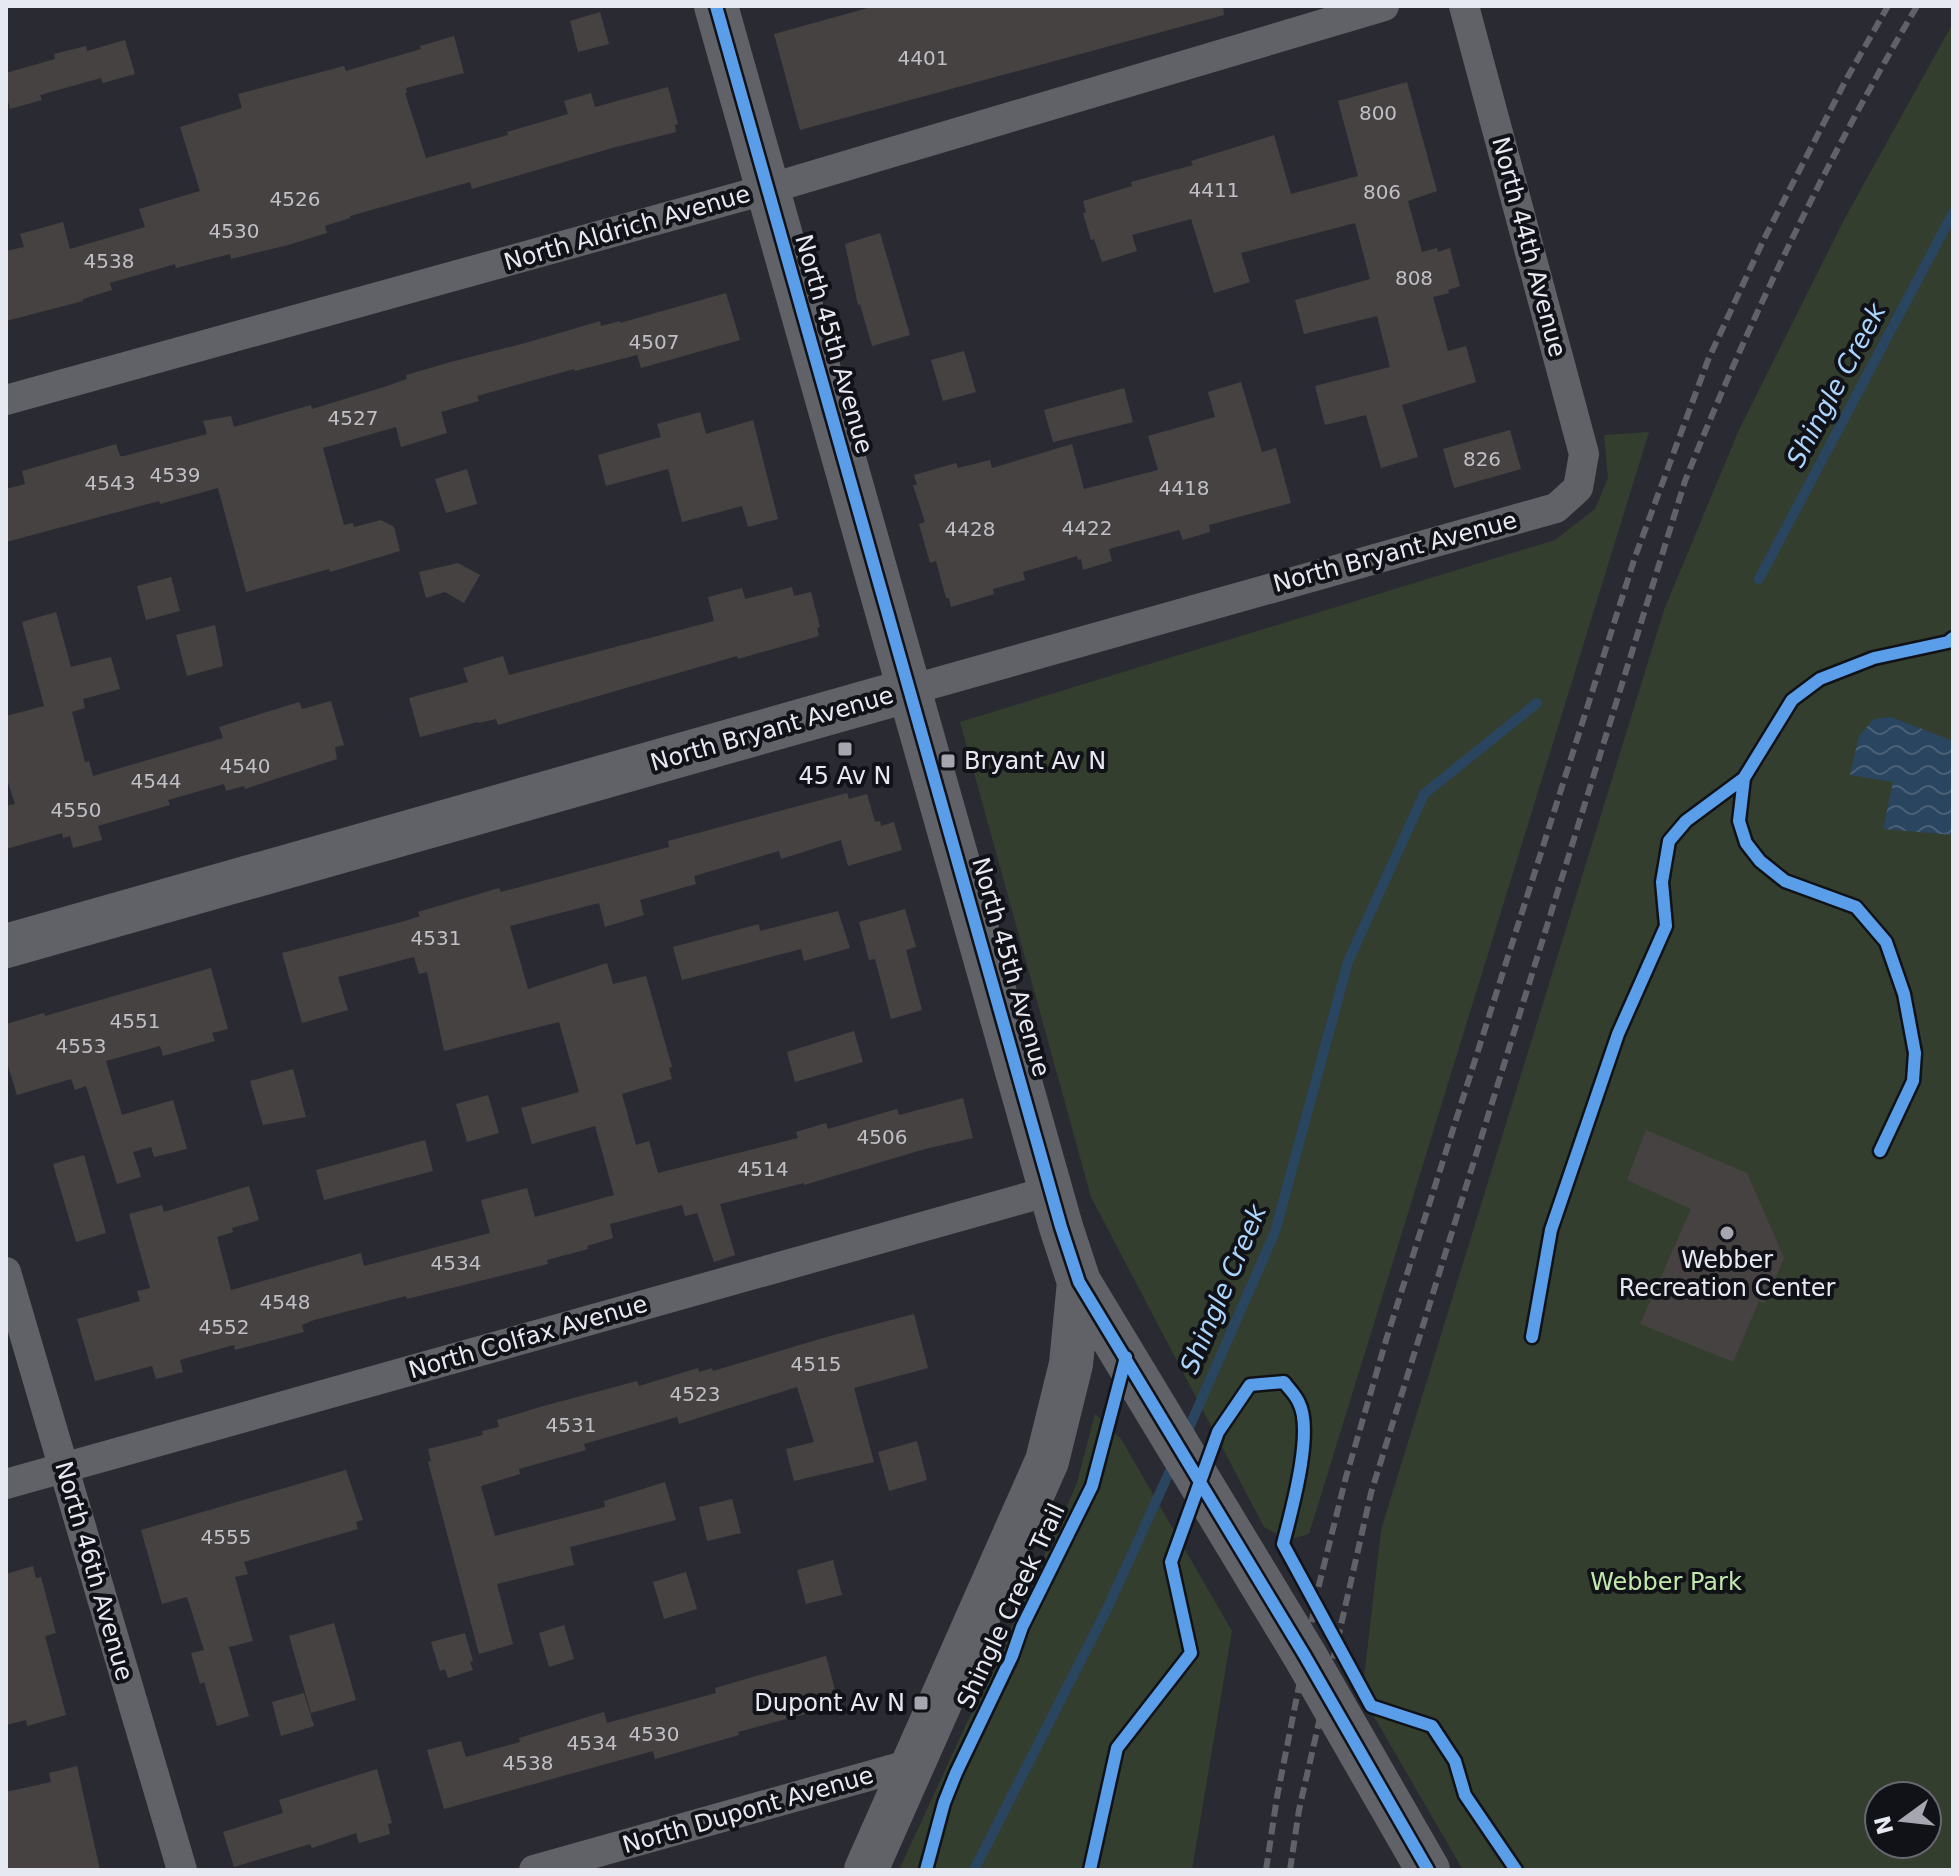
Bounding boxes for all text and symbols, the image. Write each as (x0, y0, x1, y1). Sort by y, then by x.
house number: 4401 (898, 46, 948, 70)
house number: 800 (1359, 101, 1397, 125)
street label: North 44th Avenue (1486, 134, 1572, 360)
house number: 4411 (1189, 178, 1239, 202)
street label: North Aldrich Avenue (501, 179, 753, 277)
house number: 806 (1363, 180, 1401, 204)
house number: 4526 (270, 187, 320, 211)
house number: 4530 (209, 219, 259, 243)
street label: North 45th Avenue (789, 231, 879, 457)
house number: 4538 (84, 249, 134, 273)
house number: 808 (1395, 266, 1433, 290)
water label: Shingle Creek (1780, 297, 1892, 472)
house number: 4507 (629, 330, 679, 354)
house number: 4527 (328, 406, 378, 430)
house number: 826 (1463, 447, 1501, 471)
house number: 4539 (150, 463, 200, 487)
house number: 4543 (85, 471, 135, 495)
house number: 4418 (1159, 476, 1209, 500)
street label: North Bryant Avenue (1270, 506, 1520, 598)
house number: 4422 (1062, 516, 1112, 540)
house number: 4428 (945, 517, 995, 541)
street label: North Bryant Avenue (647, 681, 897, 777)
marker: 45 Av N (836, 740, 854, 758)
place label: Bryant Av N (964, 747, 1106, 775)
marker: Bryant Av N (939, 752, 957, 770)
house number: 4540 (220, 754, 270, 778)
place label: 45 Av N (799, 762, 891, 790)
house number: 4544 (131, 769, 181, 793)
house number: 4550 (51, 798, 101, 822)
street label: North 45th Avenue (966, 854, 1056, 1080)
house number: 4531 (411, 926, 461, 950)
house number: 4551 (110, 1009, 160, 1033)
house number: 4553 (56, 1034, 106, 1058)
house number: 4506 (857, 1125, 907, 1149)
house number: 4514 (738, 1157, 788, 1181)
water label: Shingle Creek (1174, 1199, 1272, 1378)
marker: Webber Recreation Center (1718, 1224, 1736, 1242)
place label: Webber Recreation Center (1619, 1246, 1836, 1302)
house number: 4534 (431, 1251, 481, 1275)
street label: North Colfax Avenue (405, 1289, 651, 1385)
house number: 4548 (260, 1290, 310, 1314)
house number: 4552 (199, 1315, 249, 1339)
house number: 4515 (791, 1352, 841, 1376)
house number: 4523 (670, 1382, 720, 1406)
house number: 4531 (546, 1413, 596, 1437)
street label: North 46th Avenue (49, 1458, 139, 1684)
street label: Shingle Creek Trail (951, 1499, 1071, 1713)
house number: 4555 (201, 1525, 251, 1549)
park label: Webber Park (1590, 1568, 1742, 1596)
place label: Dupont Av N (754, 1689, 905, 1717)
marker: Dupont Av N (912, 1694, 930, 1712)
house number: 4530 (629, 1722, 679, 1746)
house number: 4534 (567, 1731, 617, 1755)
house number: 4538 (503, 1751, 553, 1775)
street label: North Dupont Avenue (619, 1761, 877, 1859)
north arrow (1863, 1780, 1943, 1860)
text: N (1870, 1813, 1899, 1837)

